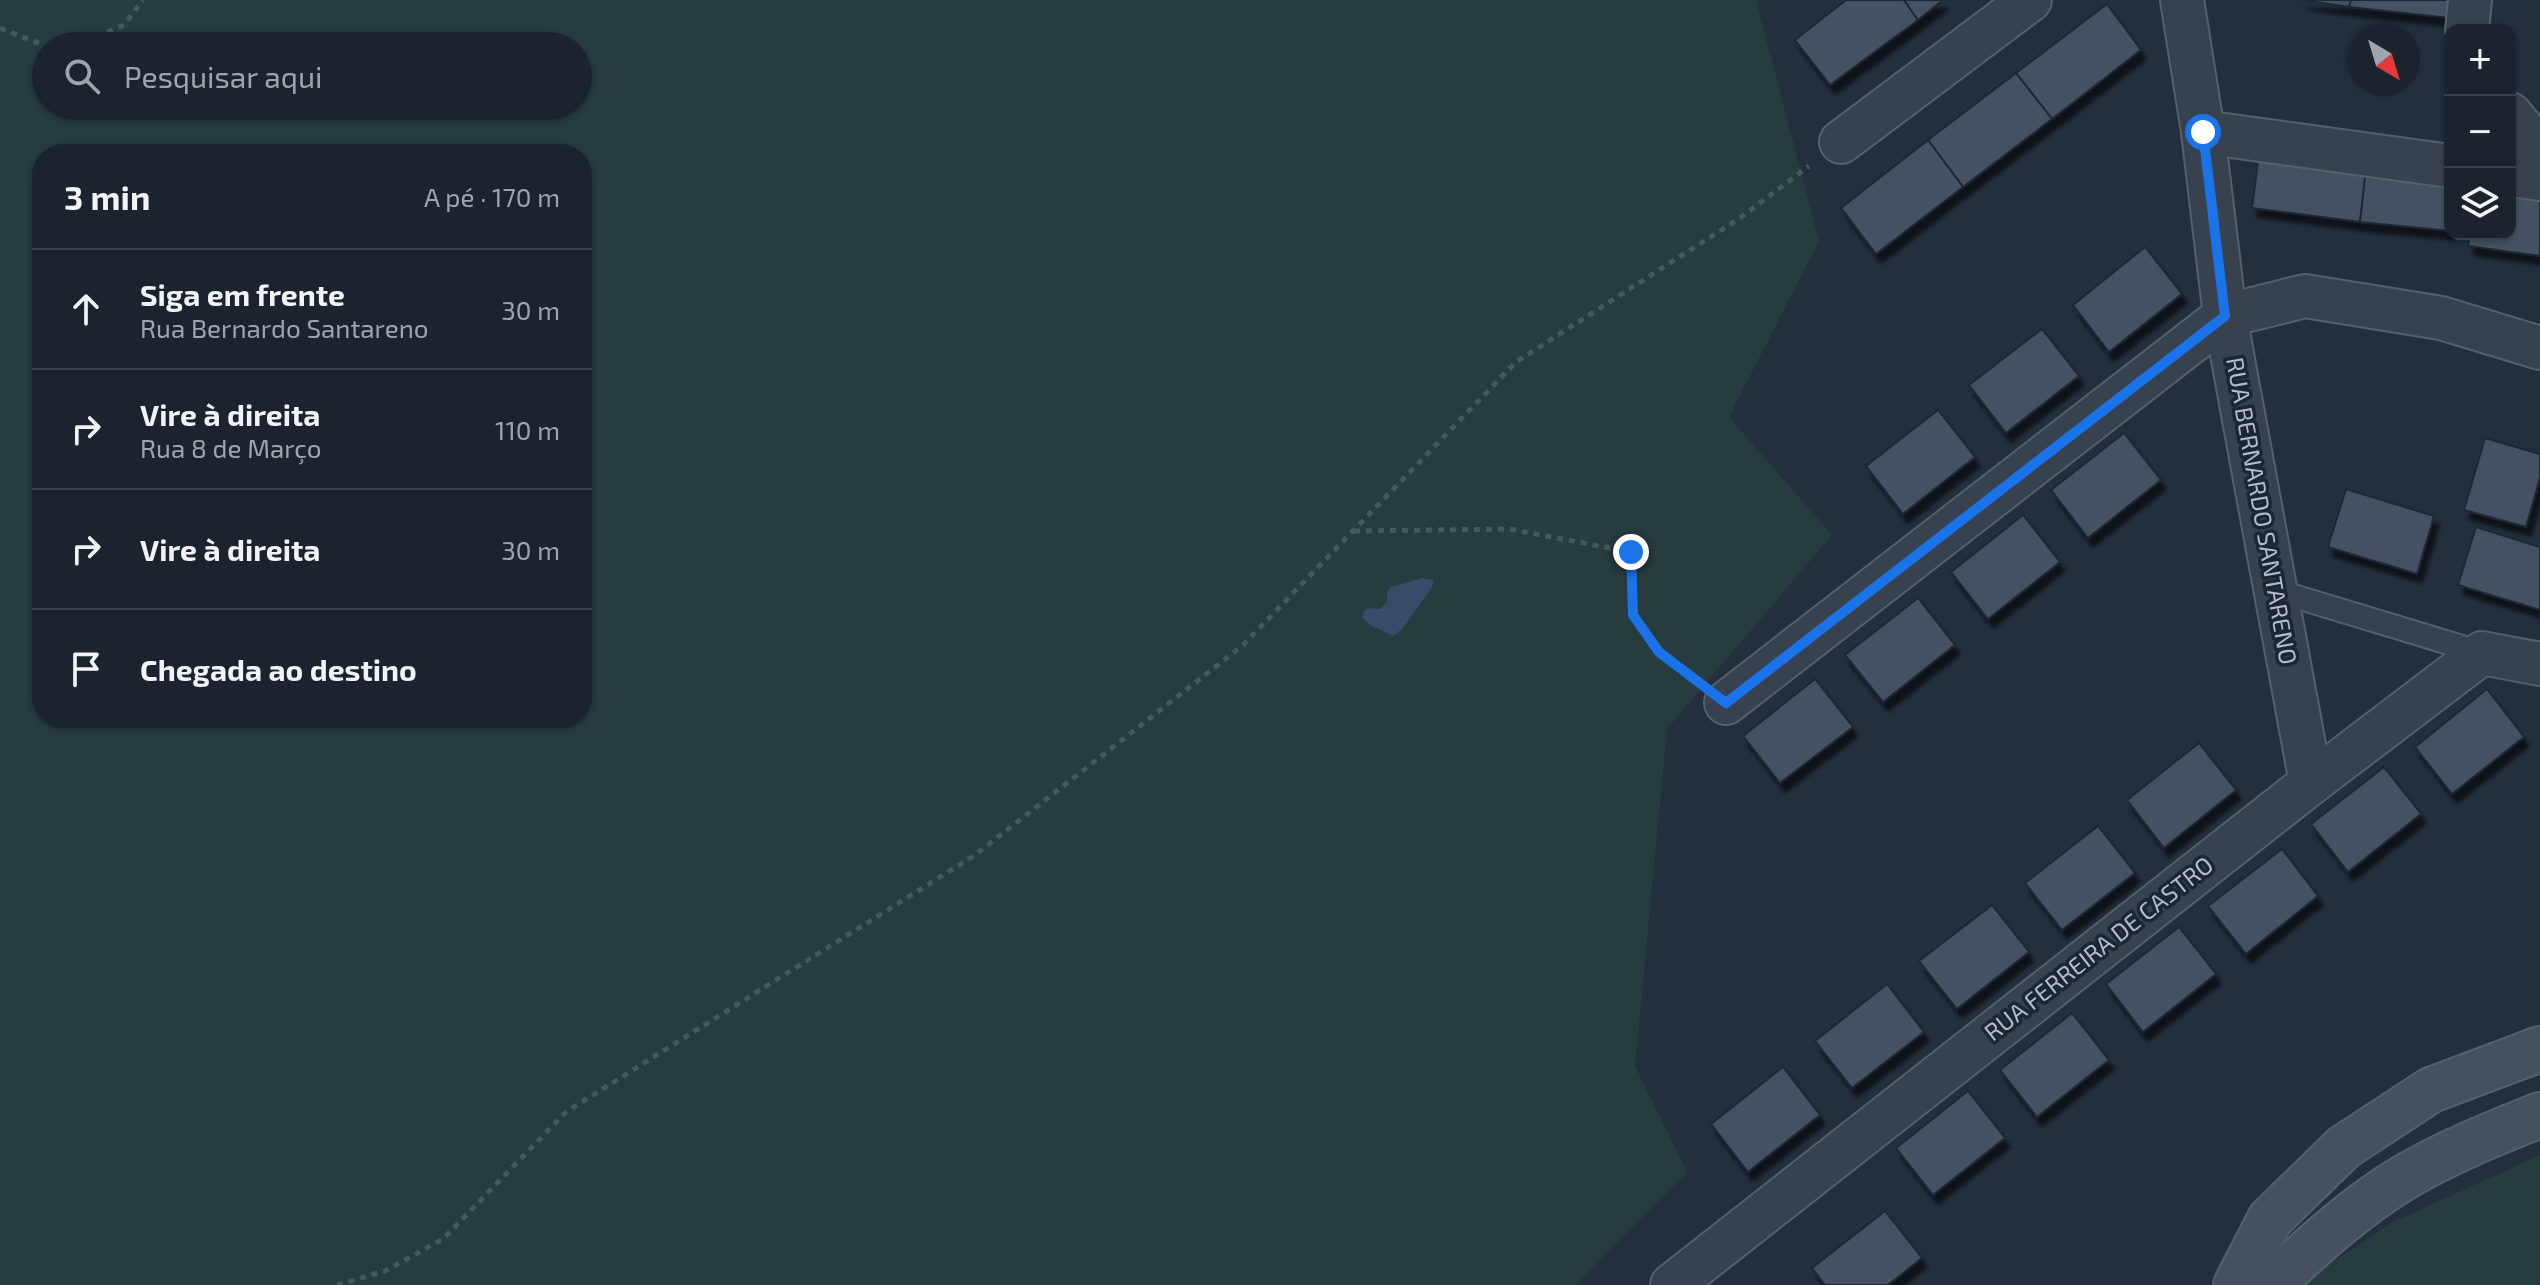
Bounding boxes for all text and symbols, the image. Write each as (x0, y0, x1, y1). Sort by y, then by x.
north arrow (2348, 24, 2420, 96)
map controls (2444, 24, 2516, 240)
button: + (2444, 24, 2516, 96)
search box (32, 32, 592, 120)
icon: search (60, 54, 104, 98)
text: Pesquisar aqui (124, 58, 322, 94)
button: − (2444, 96, 2516, 168)
route start (2185, 114, 2221, 150)
button: layers (2444, 168, 2516, 240)
text: 3 min (64, 176, 150, 217)
text: A pé · 170 m (424, 181, 560, 212)
text: Siga em frente (140, 276, 345, 312)
icon: ahead (64, 287, 108, 331)
text: 30 m (501, 294, 560, 325)
text: Rua Bernardo Santareno (140, 312, 429, 343)
street label: RUA BERNARDO SANTARENO (2221, 355, 2304, 667)
text: Vire à direita (140, 396, 320, 432)
icon: right (64, 407, 108, 451)
text: 110 m (495, 414, 560, 445)
text: Rua 8 de Março (140, 432, 322, 463)
icon: right (64, 527, 108, 571)
text: Vire à direita (140, 531, 320, 567)
text: 30 m (501, 534, 560, 565)
route end (1613, 534, 1649, 570)
icon: arrive (64, 647, 108, 691)
text: Chegada ao destino (140, 651, 417, 687)
street label: RUA FERREIRA DE CASTRO (1978, 849, 2218, 1046)

